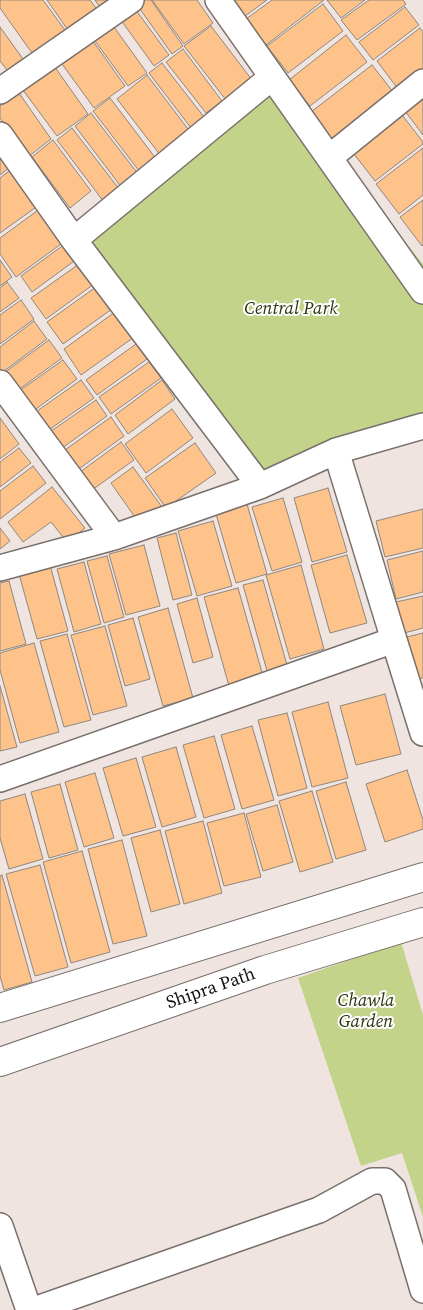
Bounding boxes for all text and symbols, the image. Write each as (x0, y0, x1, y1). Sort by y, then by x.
park label: Central Park (244, 298, 338, 320)
street label: Shipra Path (164, 964, 258, 1014)
park label: Chawla Garden (337, 990, 395, 1032)

